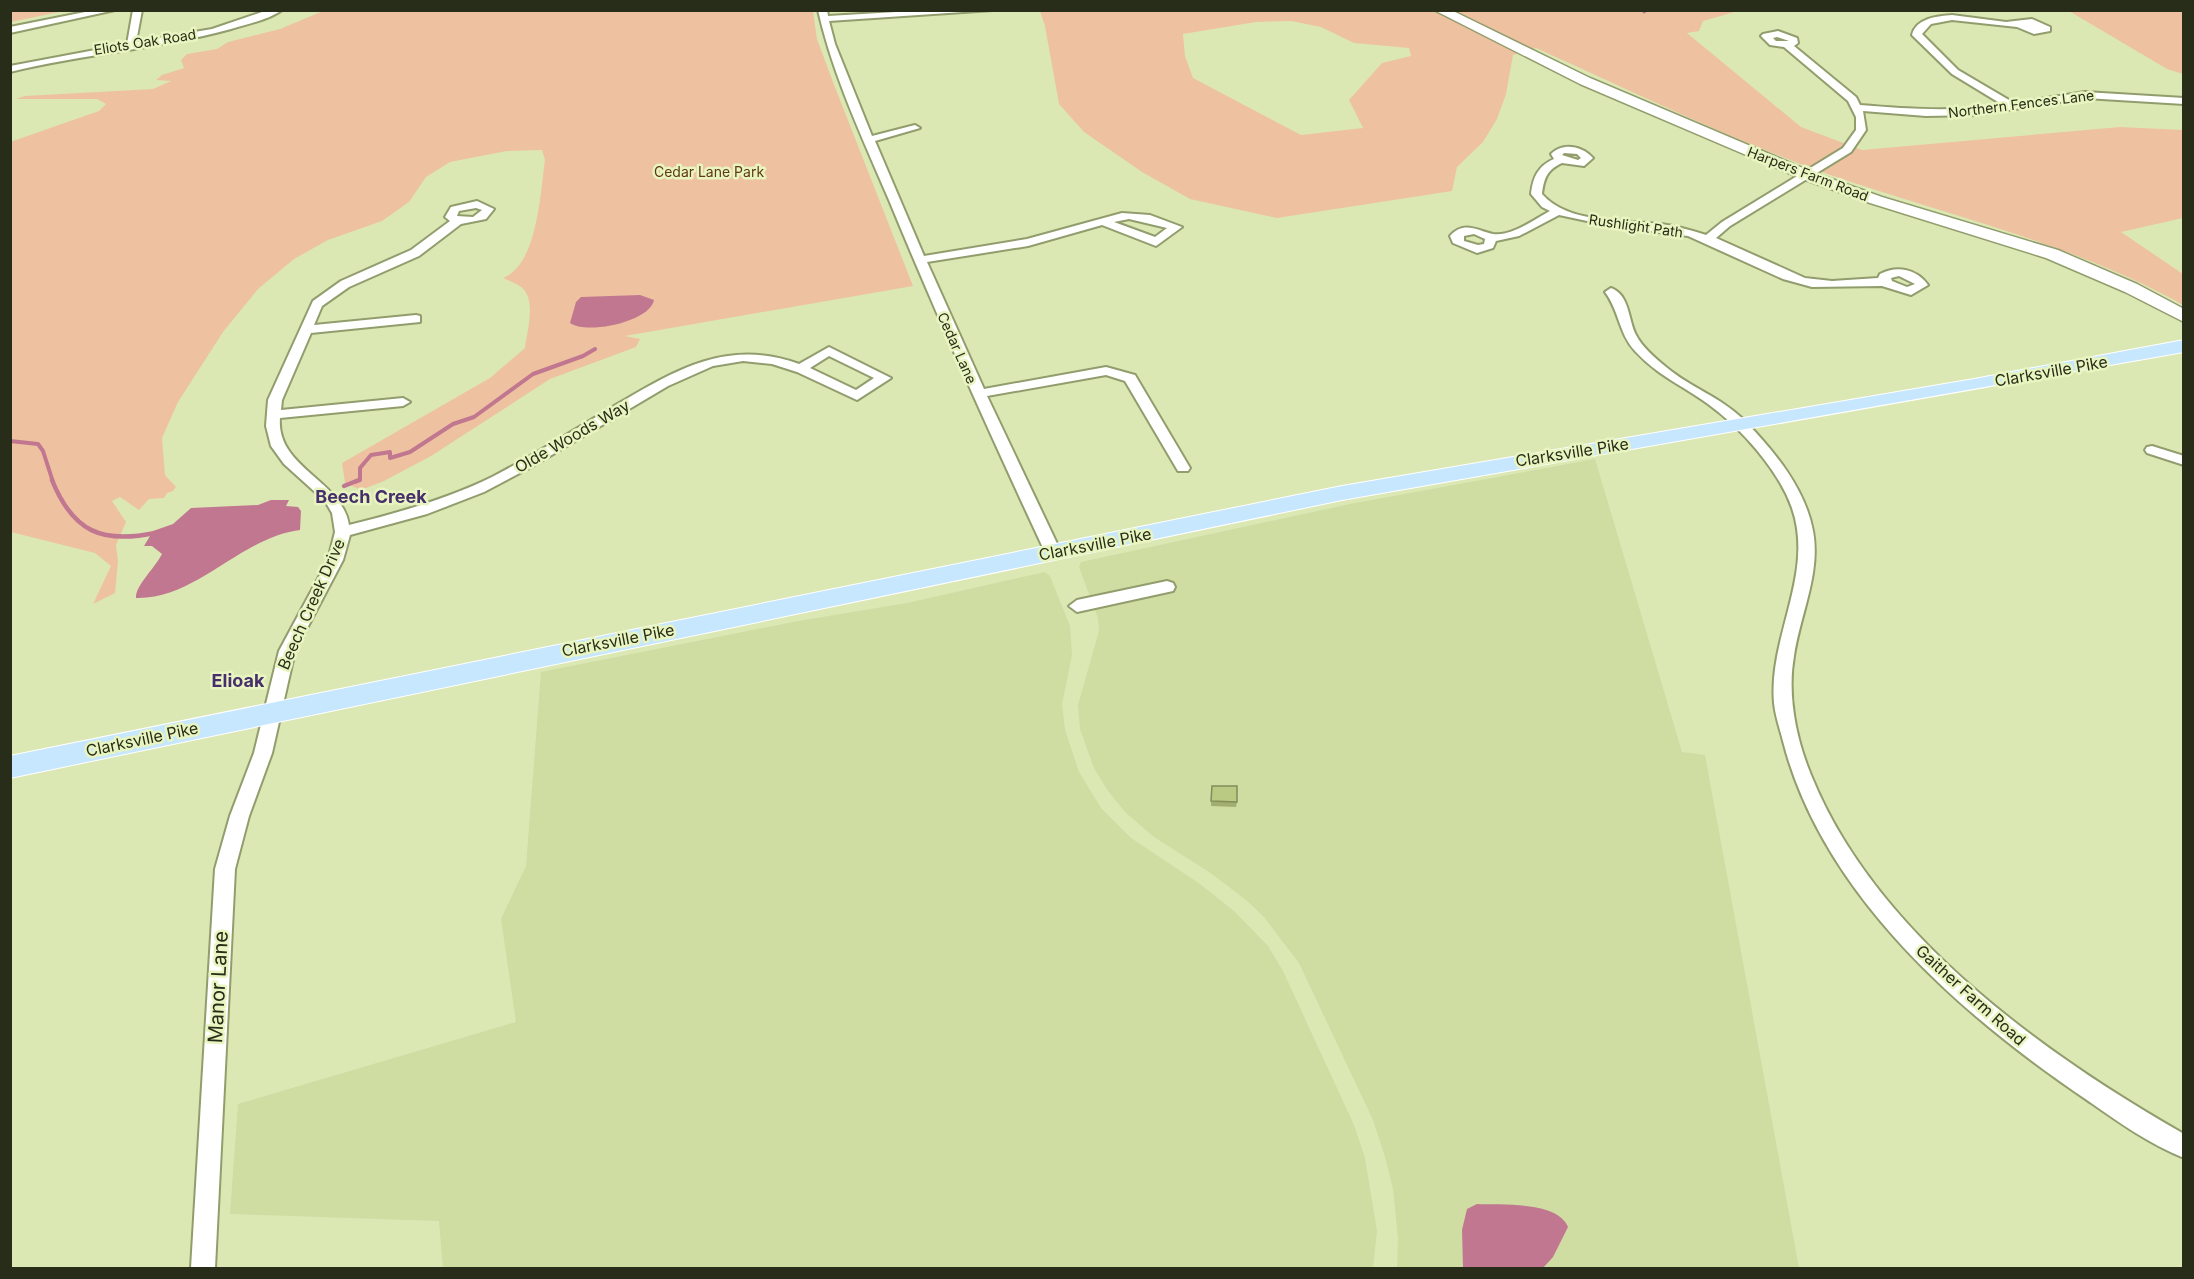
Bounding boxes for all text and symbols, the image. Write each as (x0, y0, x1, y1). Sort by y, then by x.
street label: Eliots Oak Road (93, 25, 197, 58)
street label: Northern Fences Lane (1947, 86, 2095, 121)
street label: Harpers Farm Road (1745, 143, 1871, 204)
park label: Cedar Lane Park (654, 163, 764, 180)
street label: Rushlight Path (1588, 210, 1684, 241)
street label: Cedar Lane (934, 310, 981, 386)
street label: Clarksville Pike (1993, 351, 2109, 391)
street label: Olde Woods Way (511, 395, 633, 477)
street label: Clarksville Pike (1514, 433, 1630, 471)
district label: Beech Creek (315, 486, 427, 507)
street label: Clarksville Pike (1037, 523, 1153, 565)
street label: Beech Creek Drive (273, 535, 349, 673)
street label: Clarksville Pike (560, 619, 676, 661)
district label: Elioak (212, 670, 265, 691)
street label: Clarksville Pike (84, 717, 200, 761)
street label: Manor Lane (203, 930, 233, 1044)
street label: Gaither Farm Road (1912, 940, 2030, 1050)

